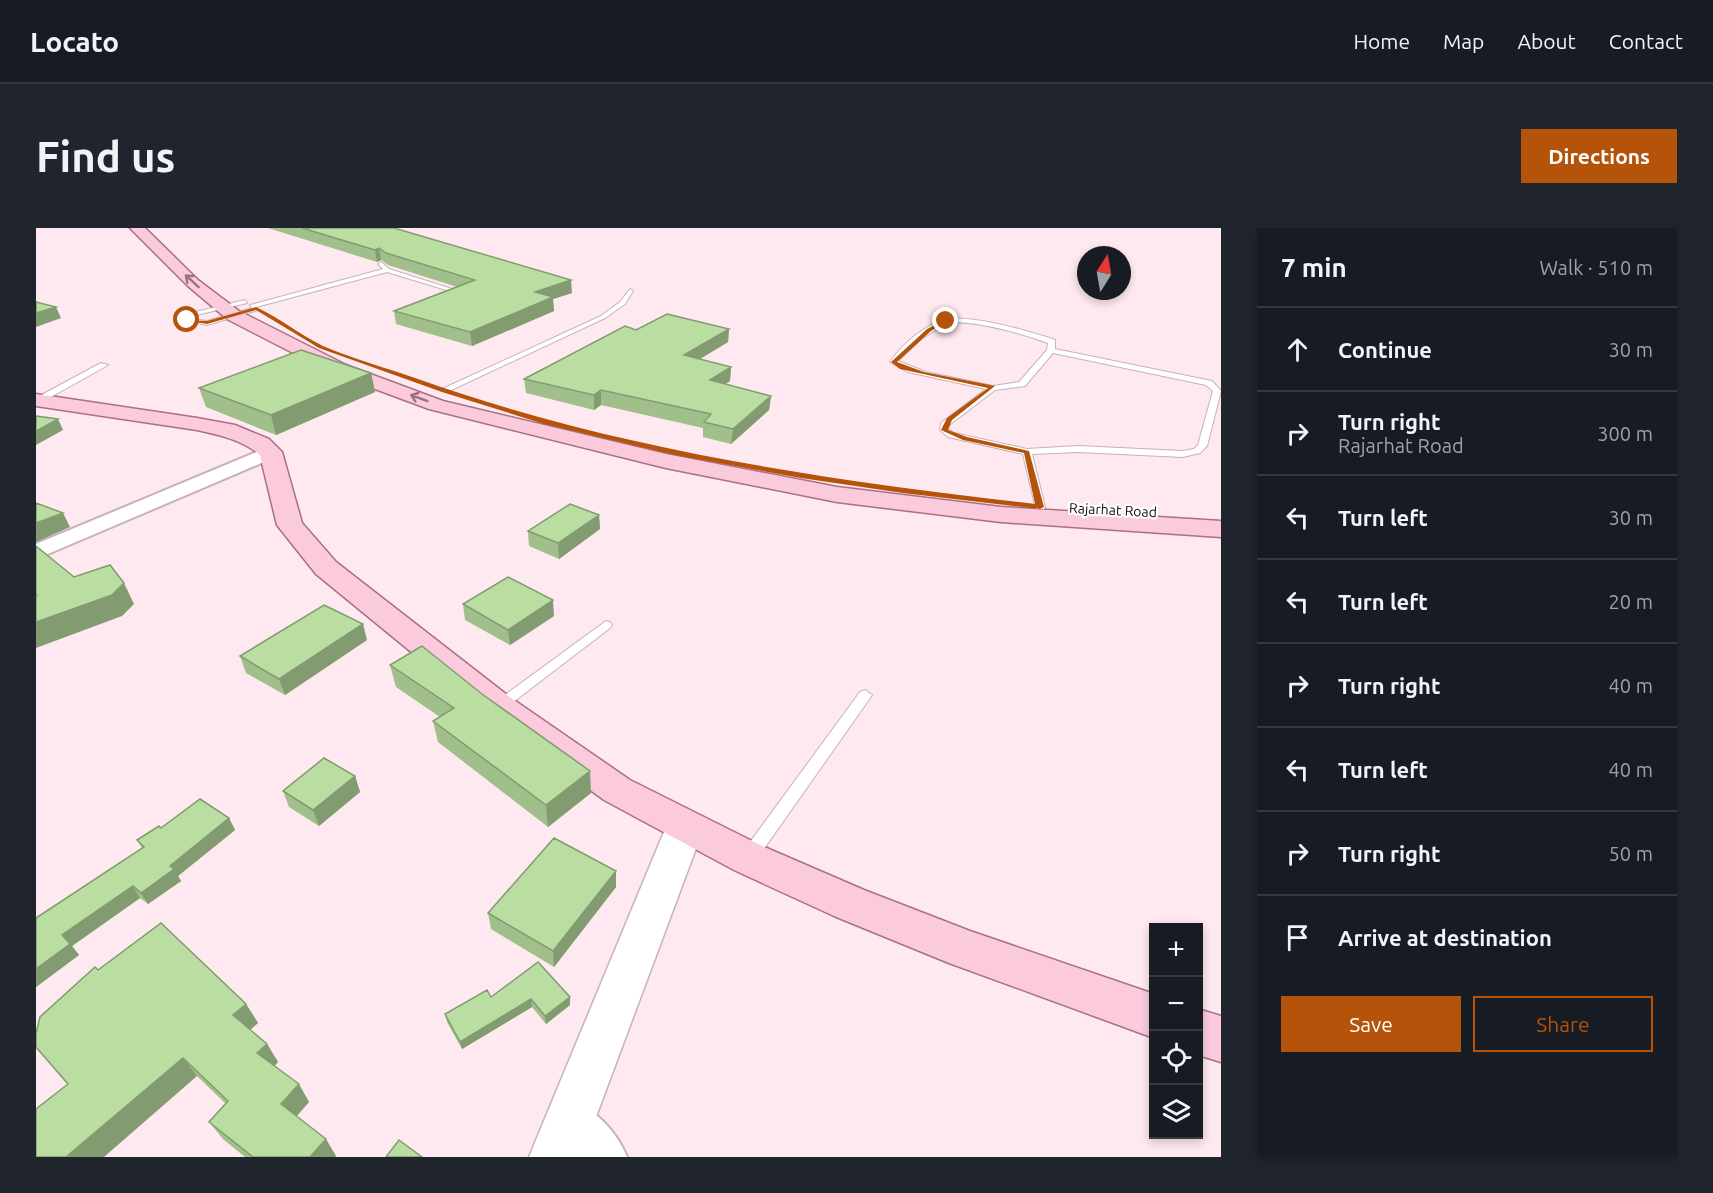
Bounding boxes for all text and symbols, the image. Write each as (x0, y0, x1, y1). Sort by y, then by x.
text: Locato (30, 26, 119, 57)
text: Home (1353, 29, 1410, 53)
text: Map (1443, 29, 1484, 53)
text: About (1517, 29, 1576, 53)
text: Contact (1609, 29, 1683, 53)
button: Directions (1521, 129, 1677, 183)
text: Find us (36, 133, 175, 180)
north arrow (1077, 246, 1131, 300)
text: 7 min (1281, 253, 1347, 282)
text: Walk · 510 m (1540, 256, 1653, 279)
one-way arrow (185, 274, 200, 288)
route start (173, 306, 199, 332)
route end (932, 307, 958, 333)
icon: ahead (1281, 333, 1314, 366)
text: Continue (1338, 337, 1432, 362)
text: 30 m (1609, 338, 1653, 361)
one-way arrow (411, 392, 429, 403)
text: Turn right (1338, 409, 1440, 434)
icon: right (1281, 417, 1314, 450)
text: 300 m (1597, 422, 1653, 445)
text: Rajarhat Road (1338, 434, 1464, 457)
street label: Rajarhat Road (1069, 500, 1157, 520)
icon: left (1281, 501, 1314, 534)
text: Turn left (1338, 505, 1428, 530)
text: 30 m (1609, 506, 1653, 529)
icon: left (1281, 585, 1314, 618)
text: Turn left (1338, 589, 1428, 614)
text: 20 m (1609, 590, 1653, 613)
icon: right (1281, 669, 1314, 702)
text: Turn right (1338, 673, 1440, 698)
text: 40 m (1609, 674, 1653, 697)
icon: left (1281, 753, 1314, 786)
text: Turn left (1338, 757, 1428, 782)
text: 40 m (1609, 758, 1653, 781)
icon: right (1281, 837, 1314, 870)
text: Turn right (1338, 841, 1440, 866)
text: 50 m (1609, 842, 1653, 865)
icon: arrive (1281, 921, 1314, 954)
map controls (1149, 923, 1203, 1139)
button: + (1149, 923, 1203, 977)
text: Arrive at destination (1338, 925, 1552, 950)
button: − (1149, 977, 1203, 1031)
button: Save (1281, 996, 1461, 1052)
button: Share (1473, 996, 1653, 1052)
button: locate (1149, 1031, 1203, 1085)
button: layers (1149, 1085, 1203, 1139)

